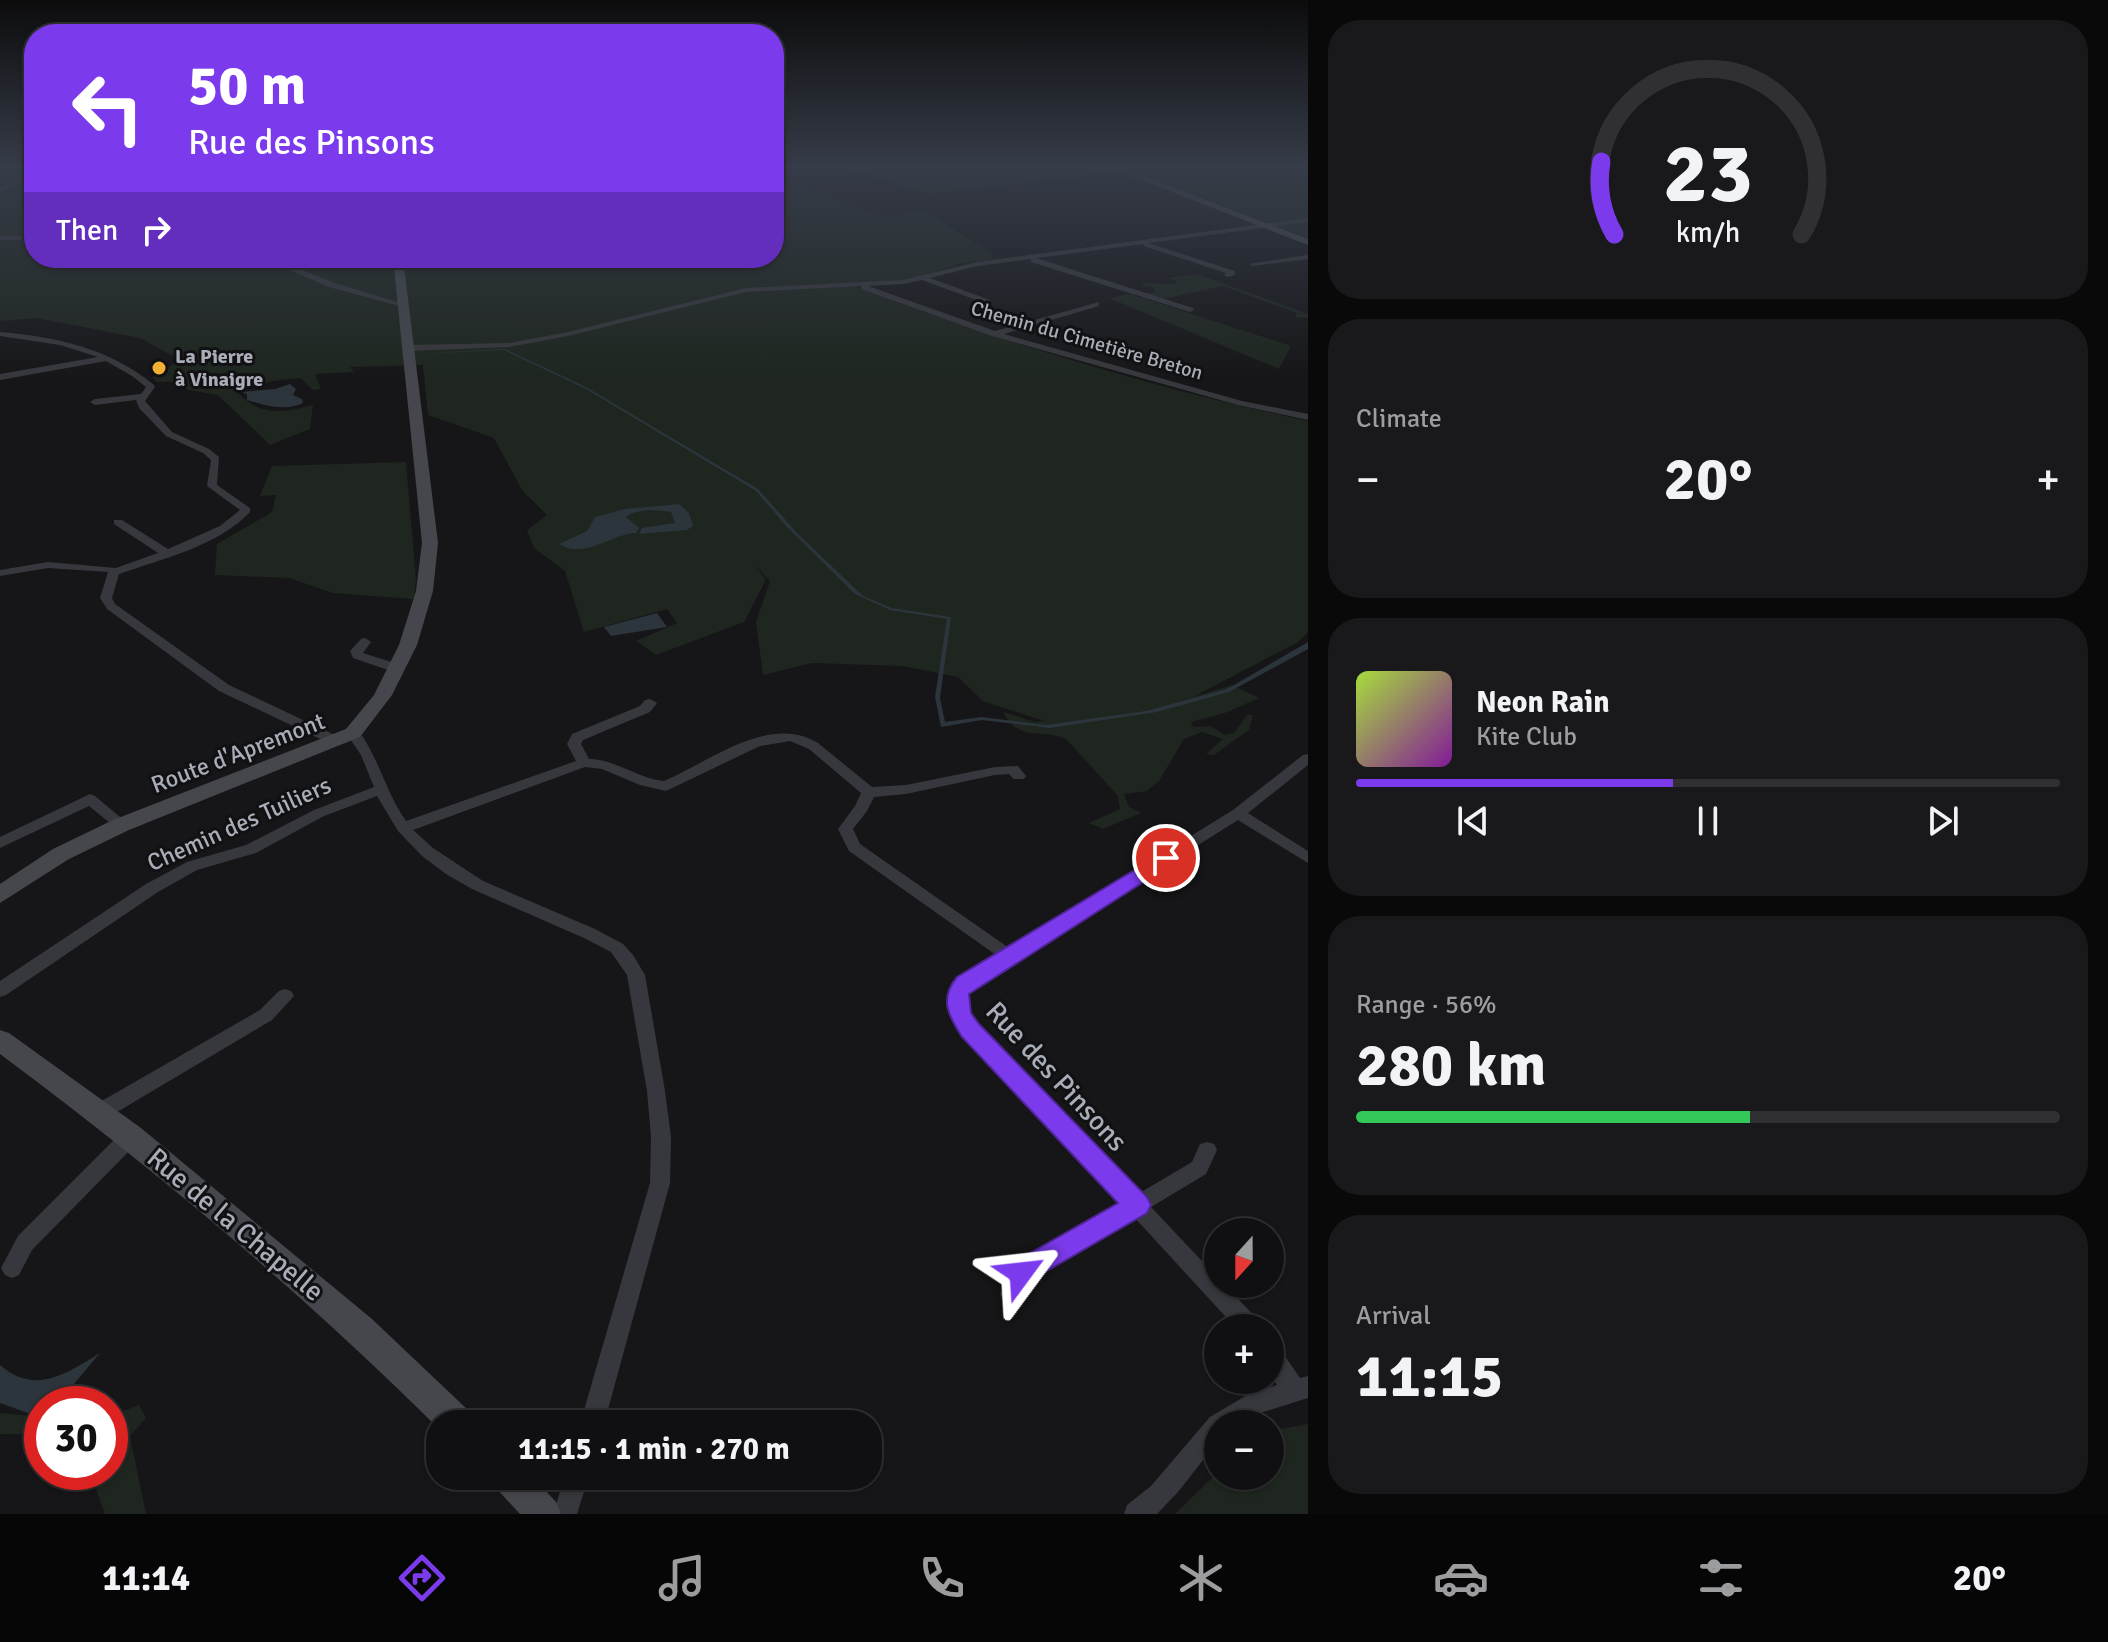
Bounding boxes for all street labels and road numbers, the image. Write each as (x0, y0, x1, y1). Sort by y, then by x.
street label: Chemin du Cimetière Breton (968, 295, 1206, 386)
street label: Route d'Apremont (147, 706, 329, 800)
street label: Chemin des Tuiliers (142, 770, 336, 878)
street label: Rue des Pinsons (978, 995, 1134, 1158)
street label: Rue de la Chapelle (140, 1141, 331, 1309)

